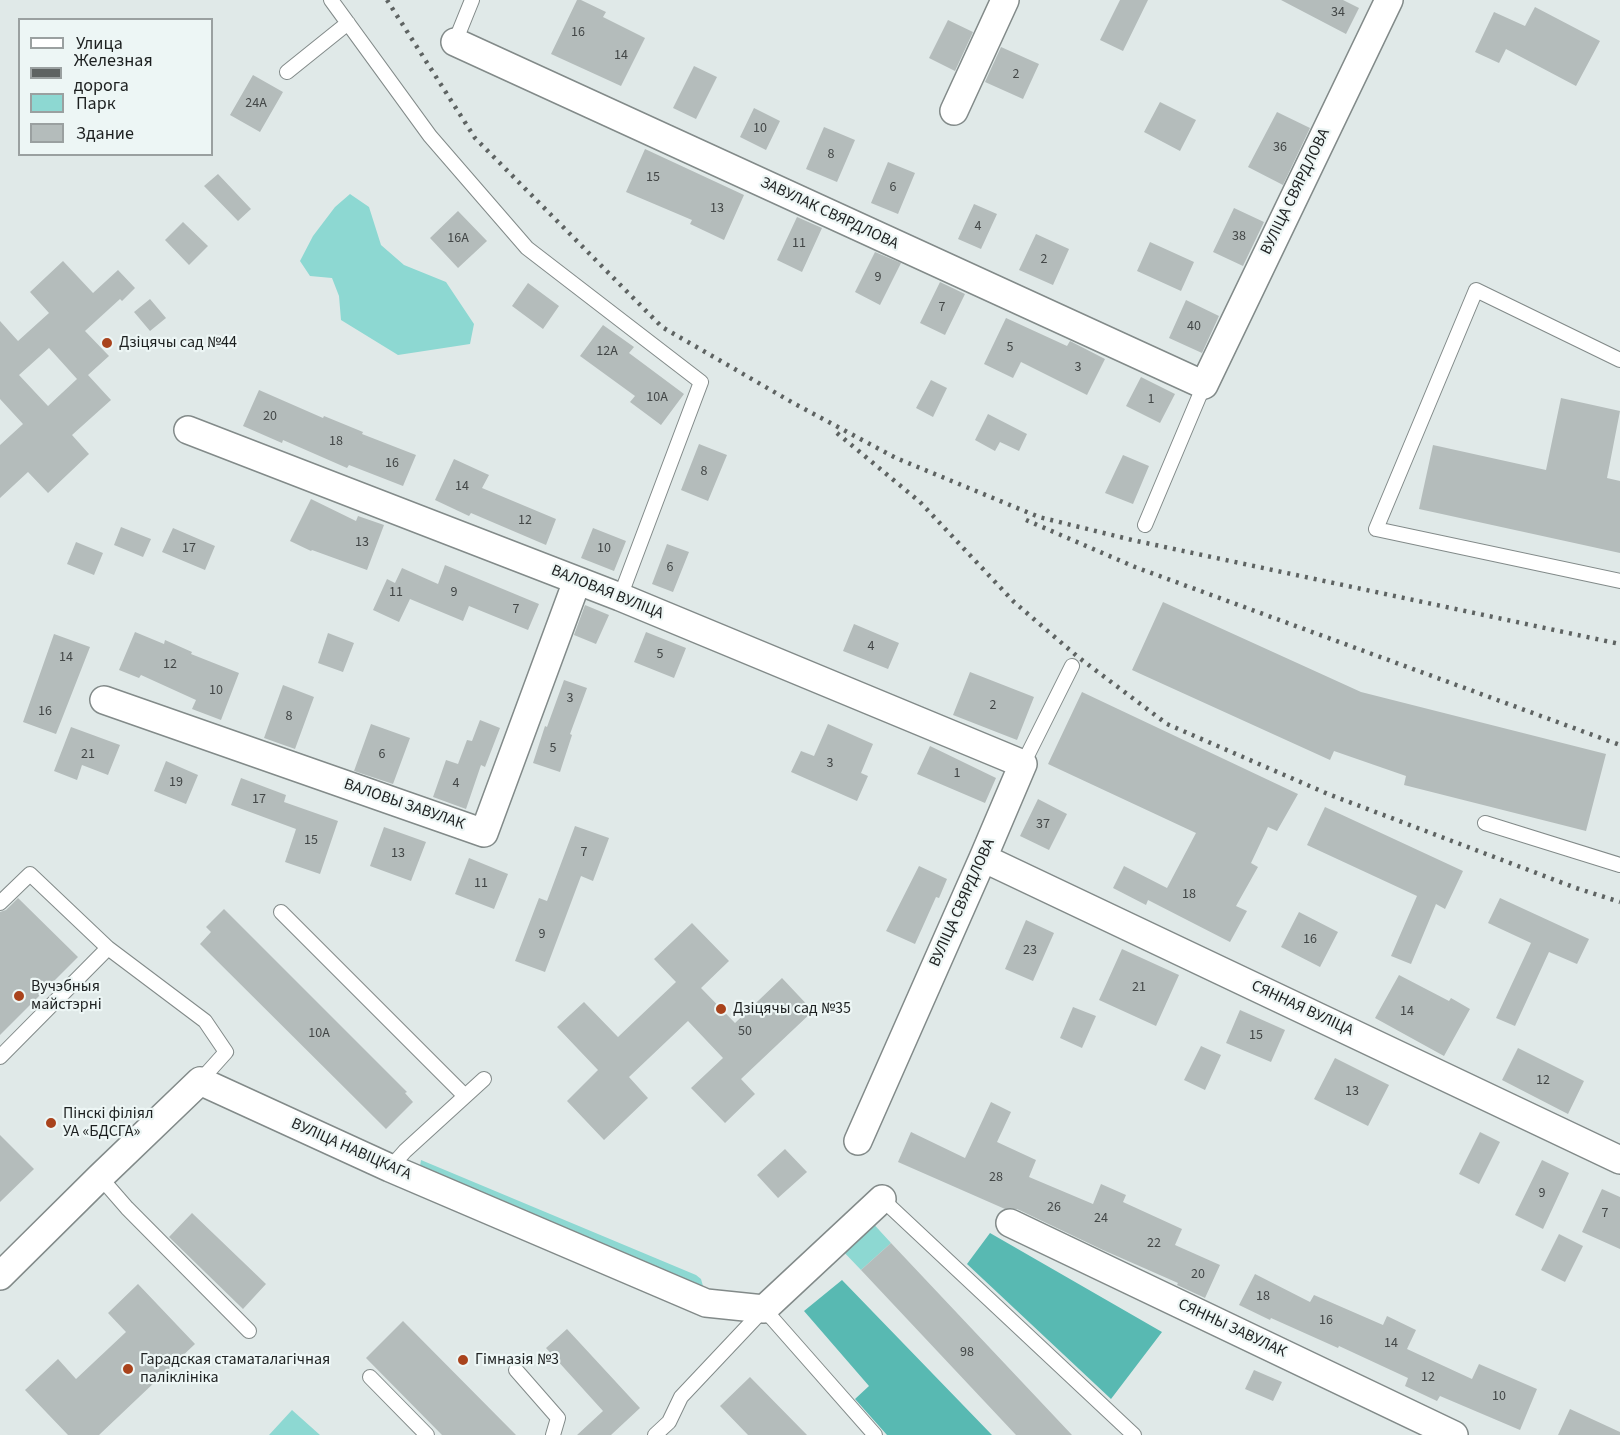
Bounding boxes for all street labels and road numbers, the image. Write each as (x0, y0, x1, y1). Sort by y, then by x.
street label: ВУЛІЦА СВЯРДЛОВА (1257, 126, 1335, 258)
street label: ЗАВУЛАК СВЯРДЛОВА (757, 174, 901, 254)
street label: ВАЛОВАЯ ВУЛІЦА (548, 562, 666, 624)
street label: ВАЛОВЫ ЗАВУЛАК (341, 775, 467, 835)
street label: ВУЛІЦА СВЯРДЛОВА (926, 836, 1000, 970)
street label: СЯННАЯ ВУЛІЦА (1248, 977, 1356, 1041)
street label: ВУЛІЦА НАВІЦКАГА (288, 1115, 414, 1185)
street label: СЯННЫ ЗАВУЛАК (1175, 1295, 1289, 1363)

